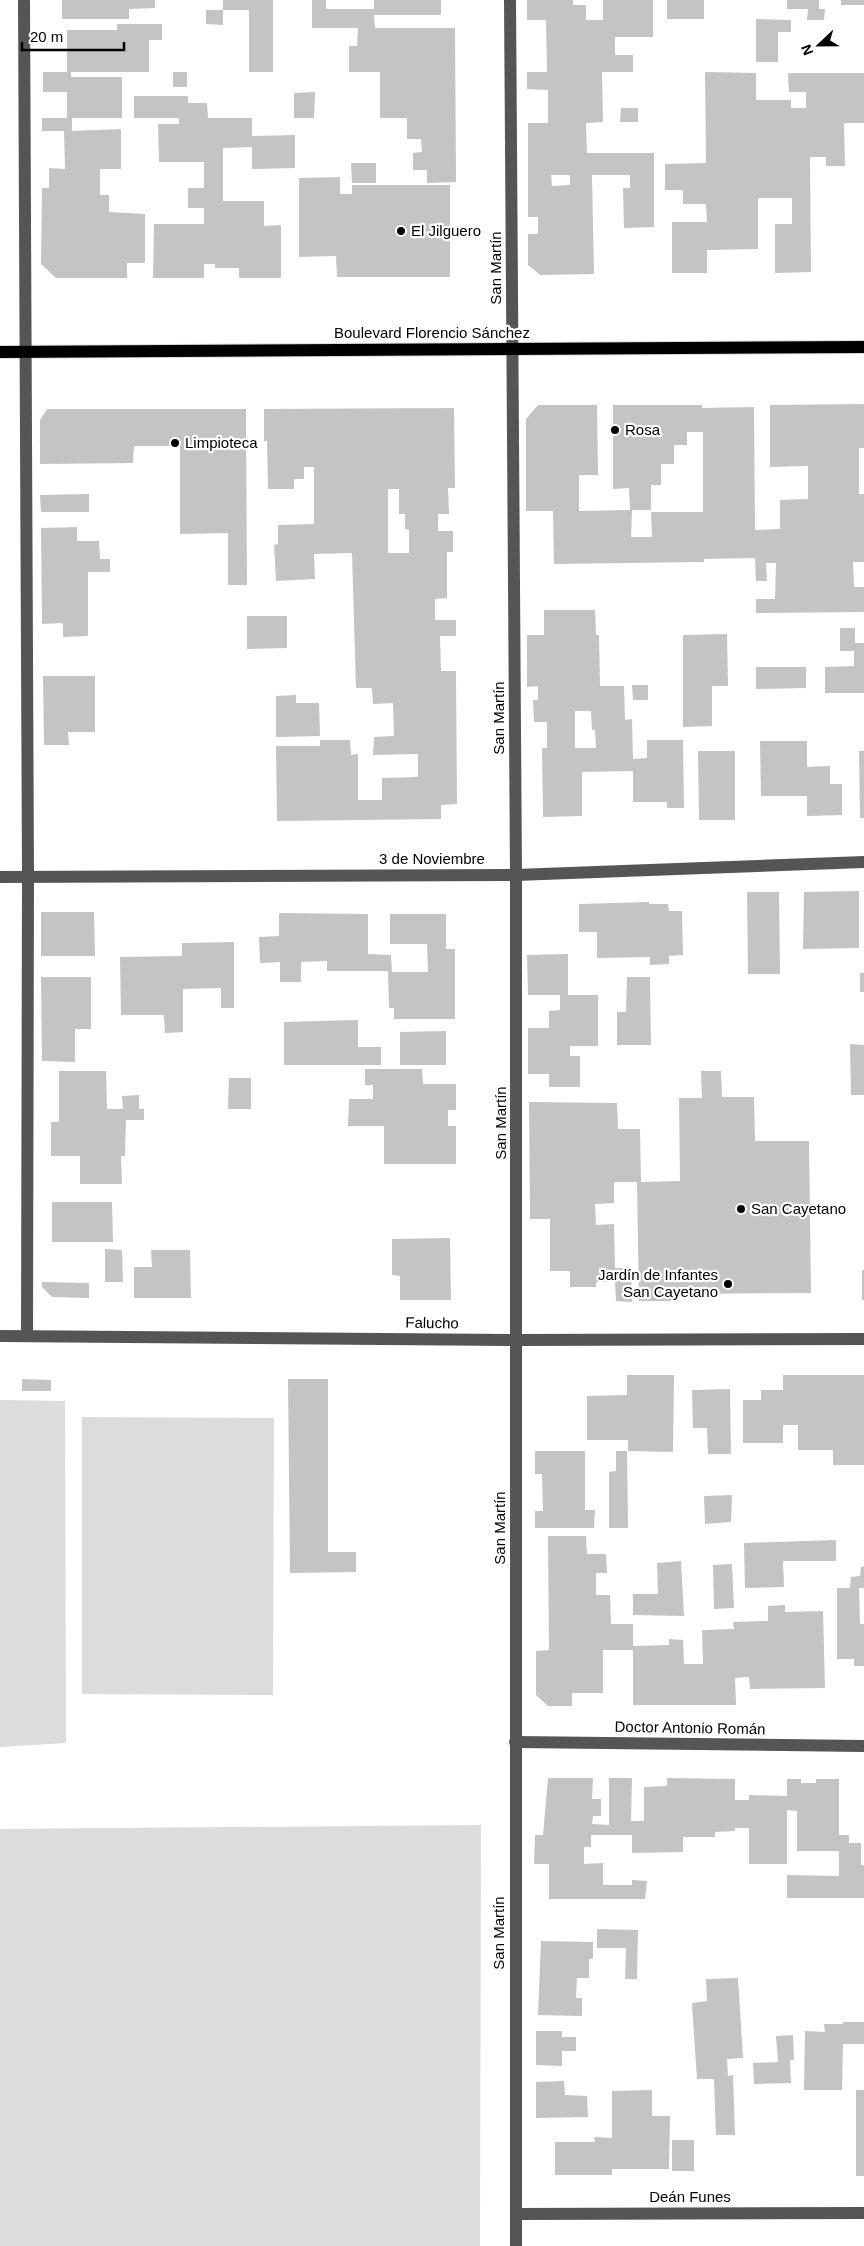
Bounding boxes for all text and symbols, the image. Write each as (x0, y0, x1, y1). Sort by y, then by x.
scale bar (22, 20, 125, 52)
north arrow (794, 20, 844, 70)
text: 20 m (30, 28, 63, 45)
text: N (798, 42, 816, 58)
place label: El Jilguero (411, 222, 481, 239)
marker: El Jilguero (395, 225, 407, 237)
street label: San Martín (487, 231, 504, 305)
street label: Boulevard Florencio Sánchez (334, 324, 530, 341)
place label: Rosa (625, 421, 661, 438)
marker: Rosa (609, 424, 621, 436)
place label: Limpioteca (185, 434, 258, 451)
marker: Limpioteca (169, 437, 181, 449)
street label: San Martín (490, 681, 507, 755)
street label: 3 de Noviembre (379, 850, 485, 867)
street label: San Martín (492, 1086, 509, 1160)
place label: San Cayetano (751, 1200, 846, 1217)
marker: San Cayetano (735, 1203, 747, 1215)
place label: Jardín de Infantes San Cayetano (598, 1266, 718, 1300)
marker: Jardín de Infantes San Cayetano (722, 1278, 734, 1290)
street label: Falucho (405, 1314, 459, 1331)
street label: San Martín (491, 1491, 508, 1565)
street label: Doctor Antonio Román (614, 1718, 766, 1737)
street label: San Martín (490, 1896, 507, 1970)
street label: Deán Funes (649, 2188, 731, 2205)

